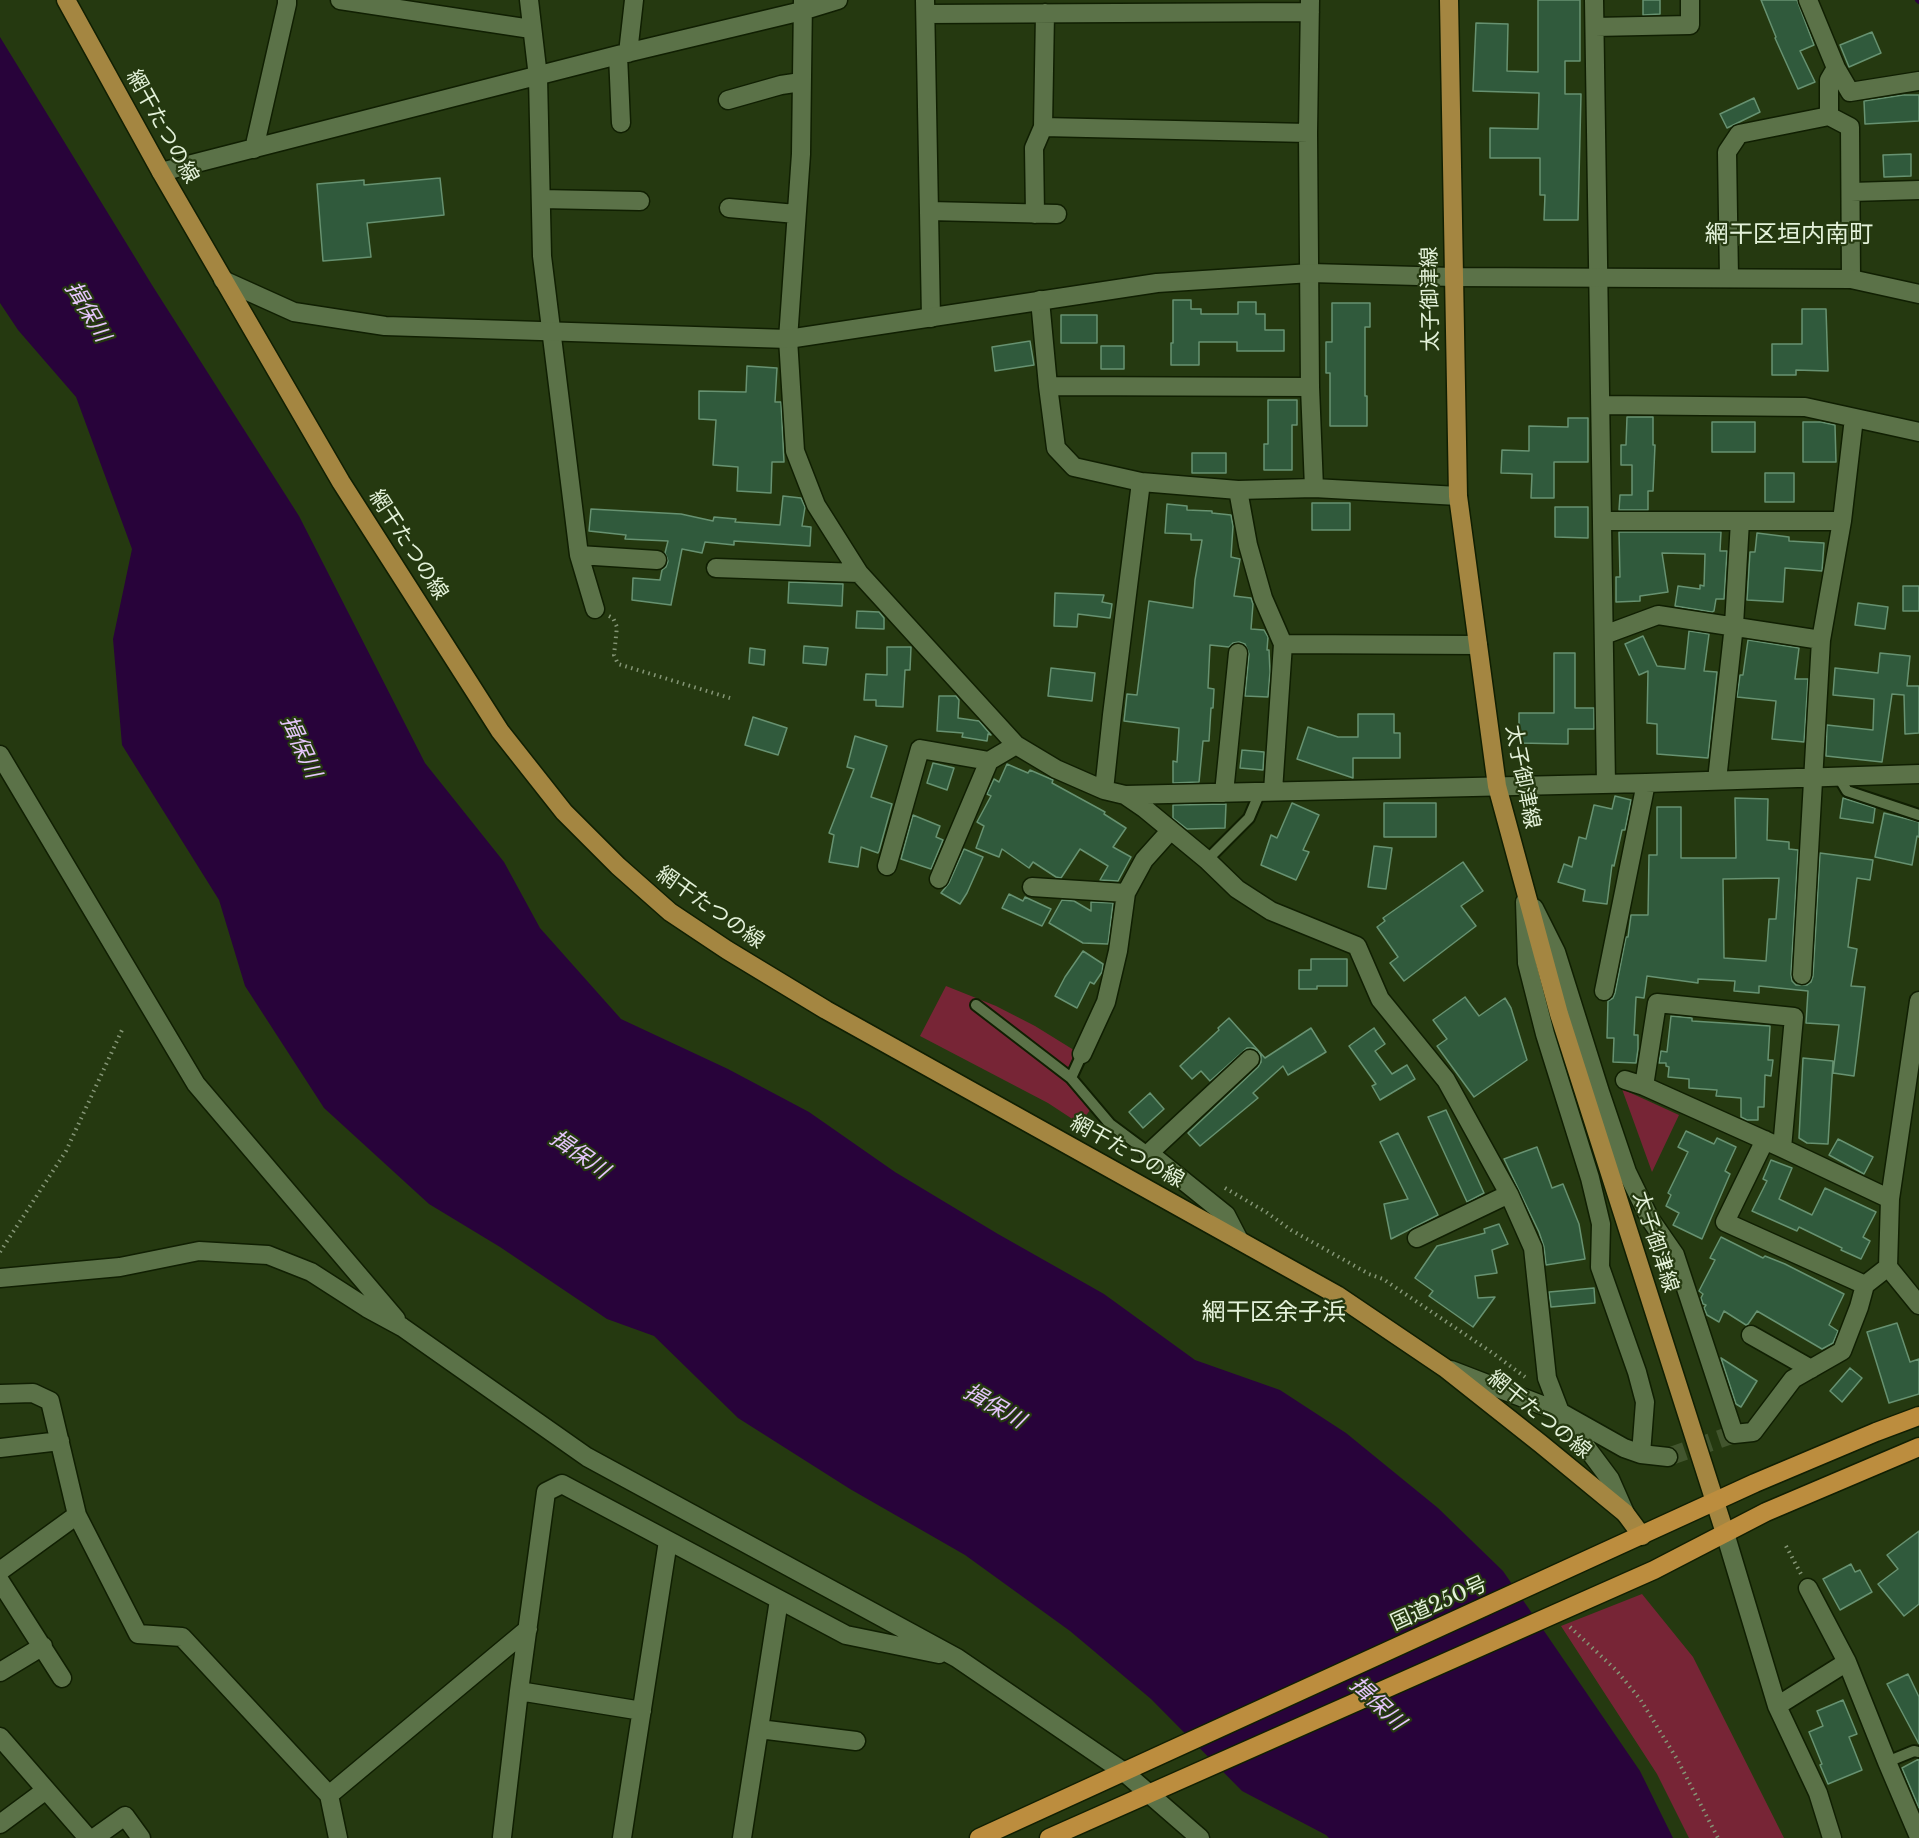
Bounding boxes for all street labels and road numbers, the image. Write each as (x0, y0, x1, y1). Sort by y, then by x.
street label: 網干たつの線 (120, 66, 204, 188)
street label: 太子御津線 (1417, 246, 1445, 352)
street label: 網干たつの線 (363, 485, 453, 605)
street label: 太子御津線 (1500, 723, 1544, 831)
street label: 網干たつの線 (651, 862, 769, 954)
street label: 網干たつの線 (1066, 1110, 1188, 1194)
street label: 太子御津線 (1627, 1188, 1683, 1296)
street label: 網干たつの線 (1482, 1366, 1596, 1464)
street label: 国道250号 (1387, 1572, 1491, 1636)

